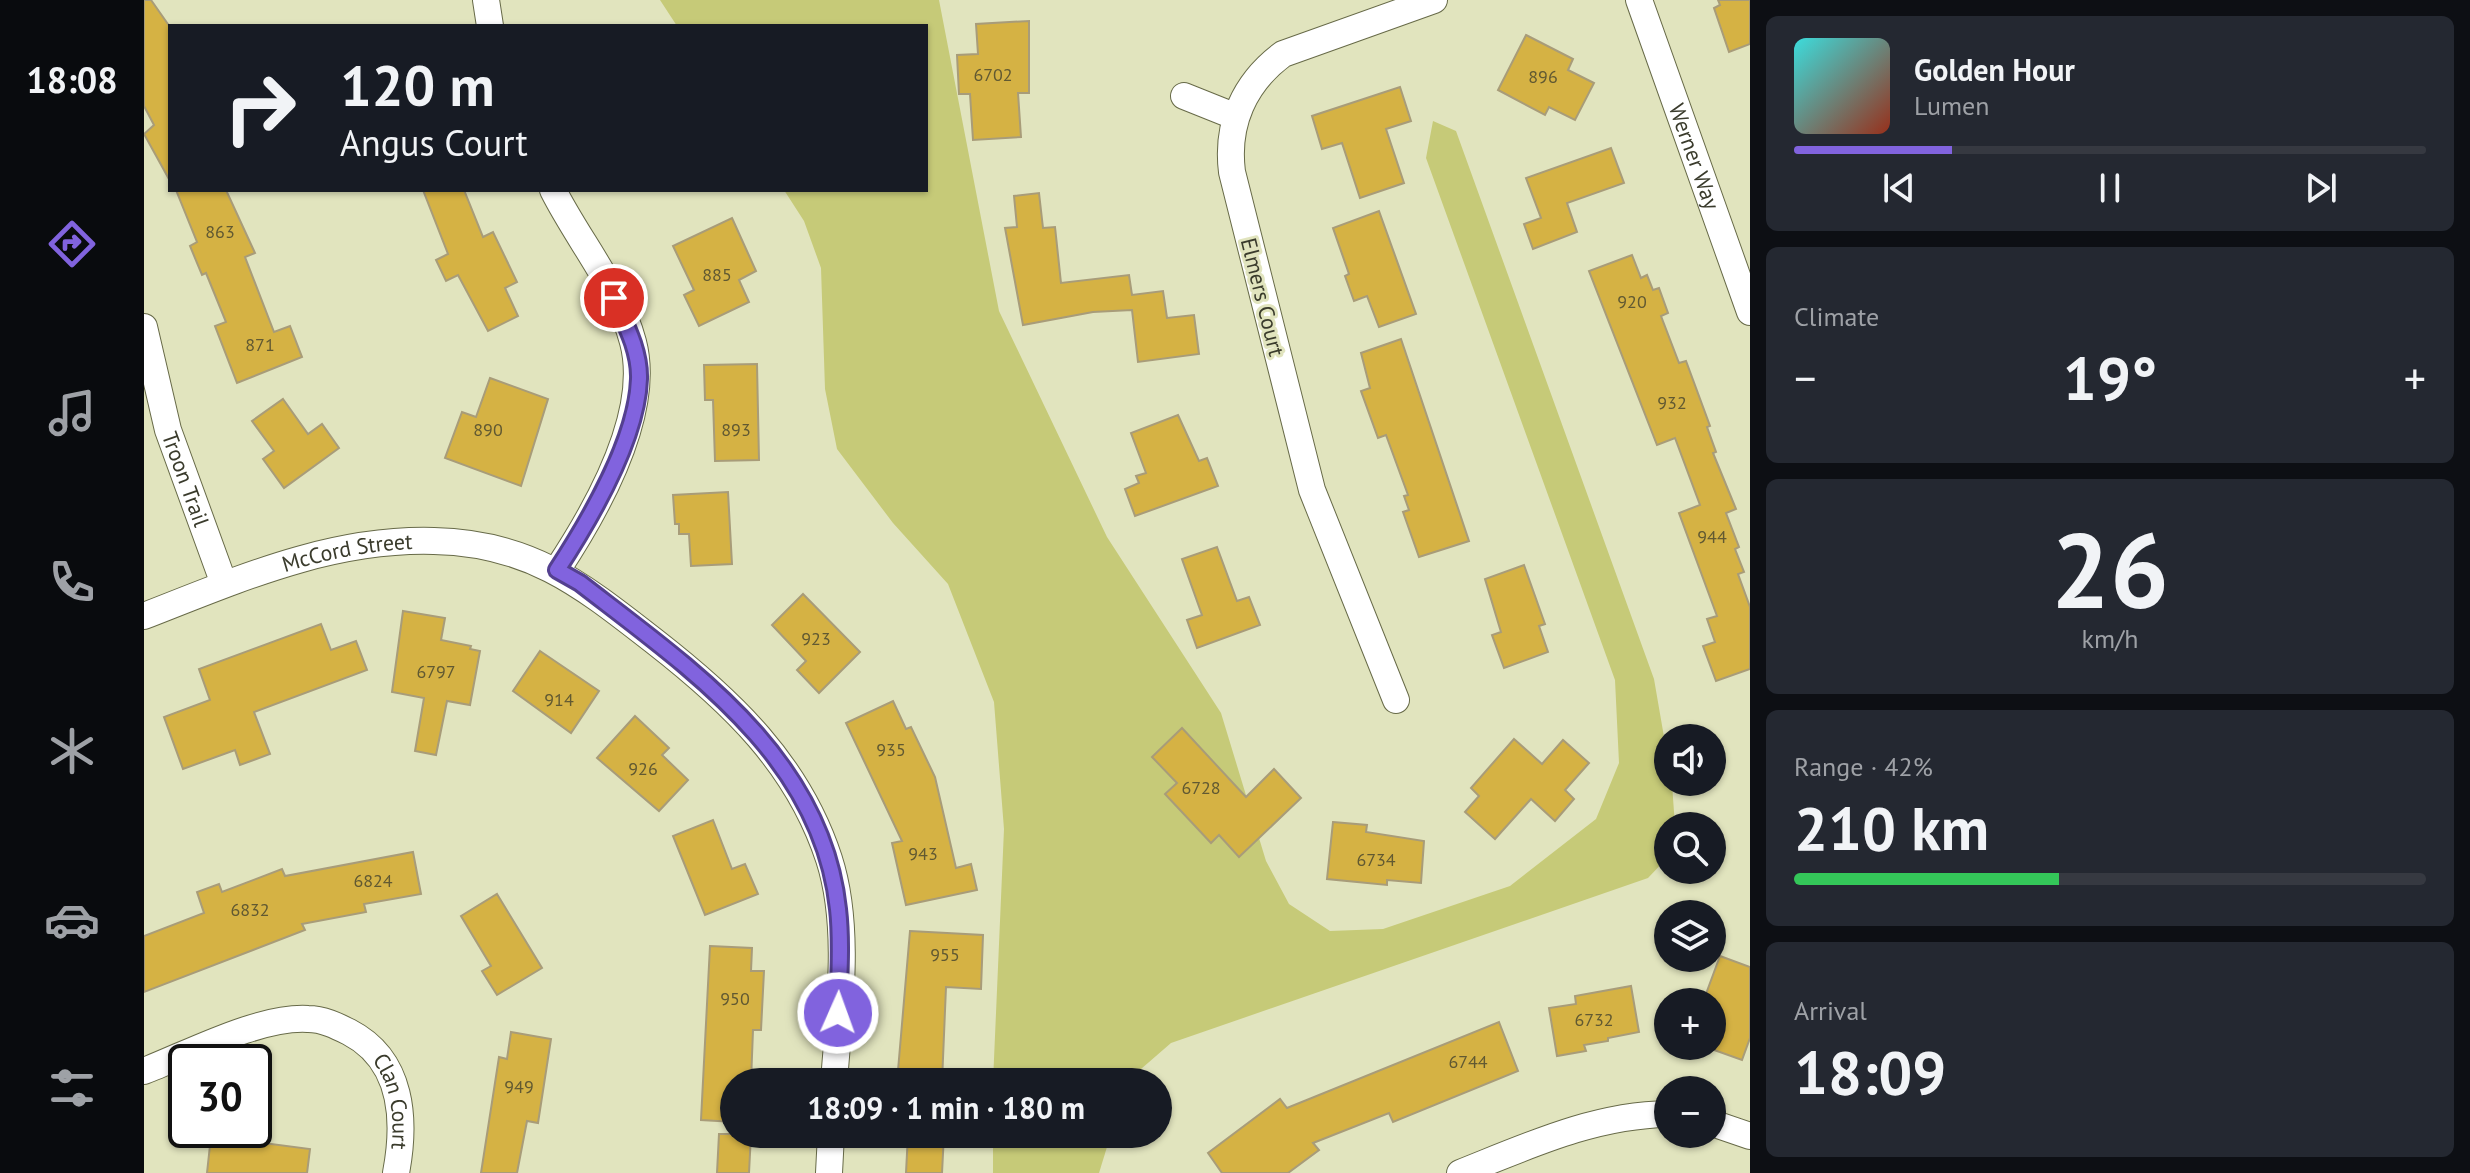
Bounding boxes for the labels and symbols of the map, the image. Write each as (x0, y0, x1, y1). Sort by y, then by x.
house number: 6702 (973, 63, 1013, 86)
house number: 896 (1528, 65, 1558, 88)
street label: Werner Way (1663, 100, 1727, 214)
house number: 863 (205, 220, 235, 243)
street label: Elmers Court (1235, 235, 1291, 360)
house number: 885 (702, 263, 732, 286)
pin (580, 264, 648, 332)
house number: 920 (1617, 290, 1647, 313)
house number: 871 (245, 333, 275, 356)
house number: 932 (1657, 391, 1687, 414)
house number: 890 (473, 418, 503, 441)
house number: 893 (721, 418, 751, 441)
street label: Troon Trail (156, 428, 216, 531)
house number: 944 (1697, 525, 1727, 548)
street label: McCord Street (279, 527, 413, 578)
house number: 923 (801, 627, 831, 650)
house number: 6797 (416, 660, 456, 683)
house number: 914 (544, 688, 574, 711)
house number: 935 (876, 738, 906, 761)
house number: 926 (628, 757, 658, 780)
house number: 6728 (1181, 776, 1221, 799)
house number: 943 (908, 842, 938, 865)
house number: 6734 (1356, 848, 1396, 871)
house number: 6824 (353, 869, 393, 892)
house number: 6832 (230, 898, 270, 921)
house number: 955 (930, 943, 960, 966)
position arrow (796, 971, 880, 1055)
house number: 950 (720, 987, 750, 1010)
house number: 6732 (1574, 1008, 1614, 1031)
speed limit sign: 30 (168, 1044, 272, 1148)
street label: Clan Court (367, 1047, 415, 1151)
house number: 6744 (1448, 1050, 1488, 1073)
house number: 949 (504, 1075, 534, 1098)

